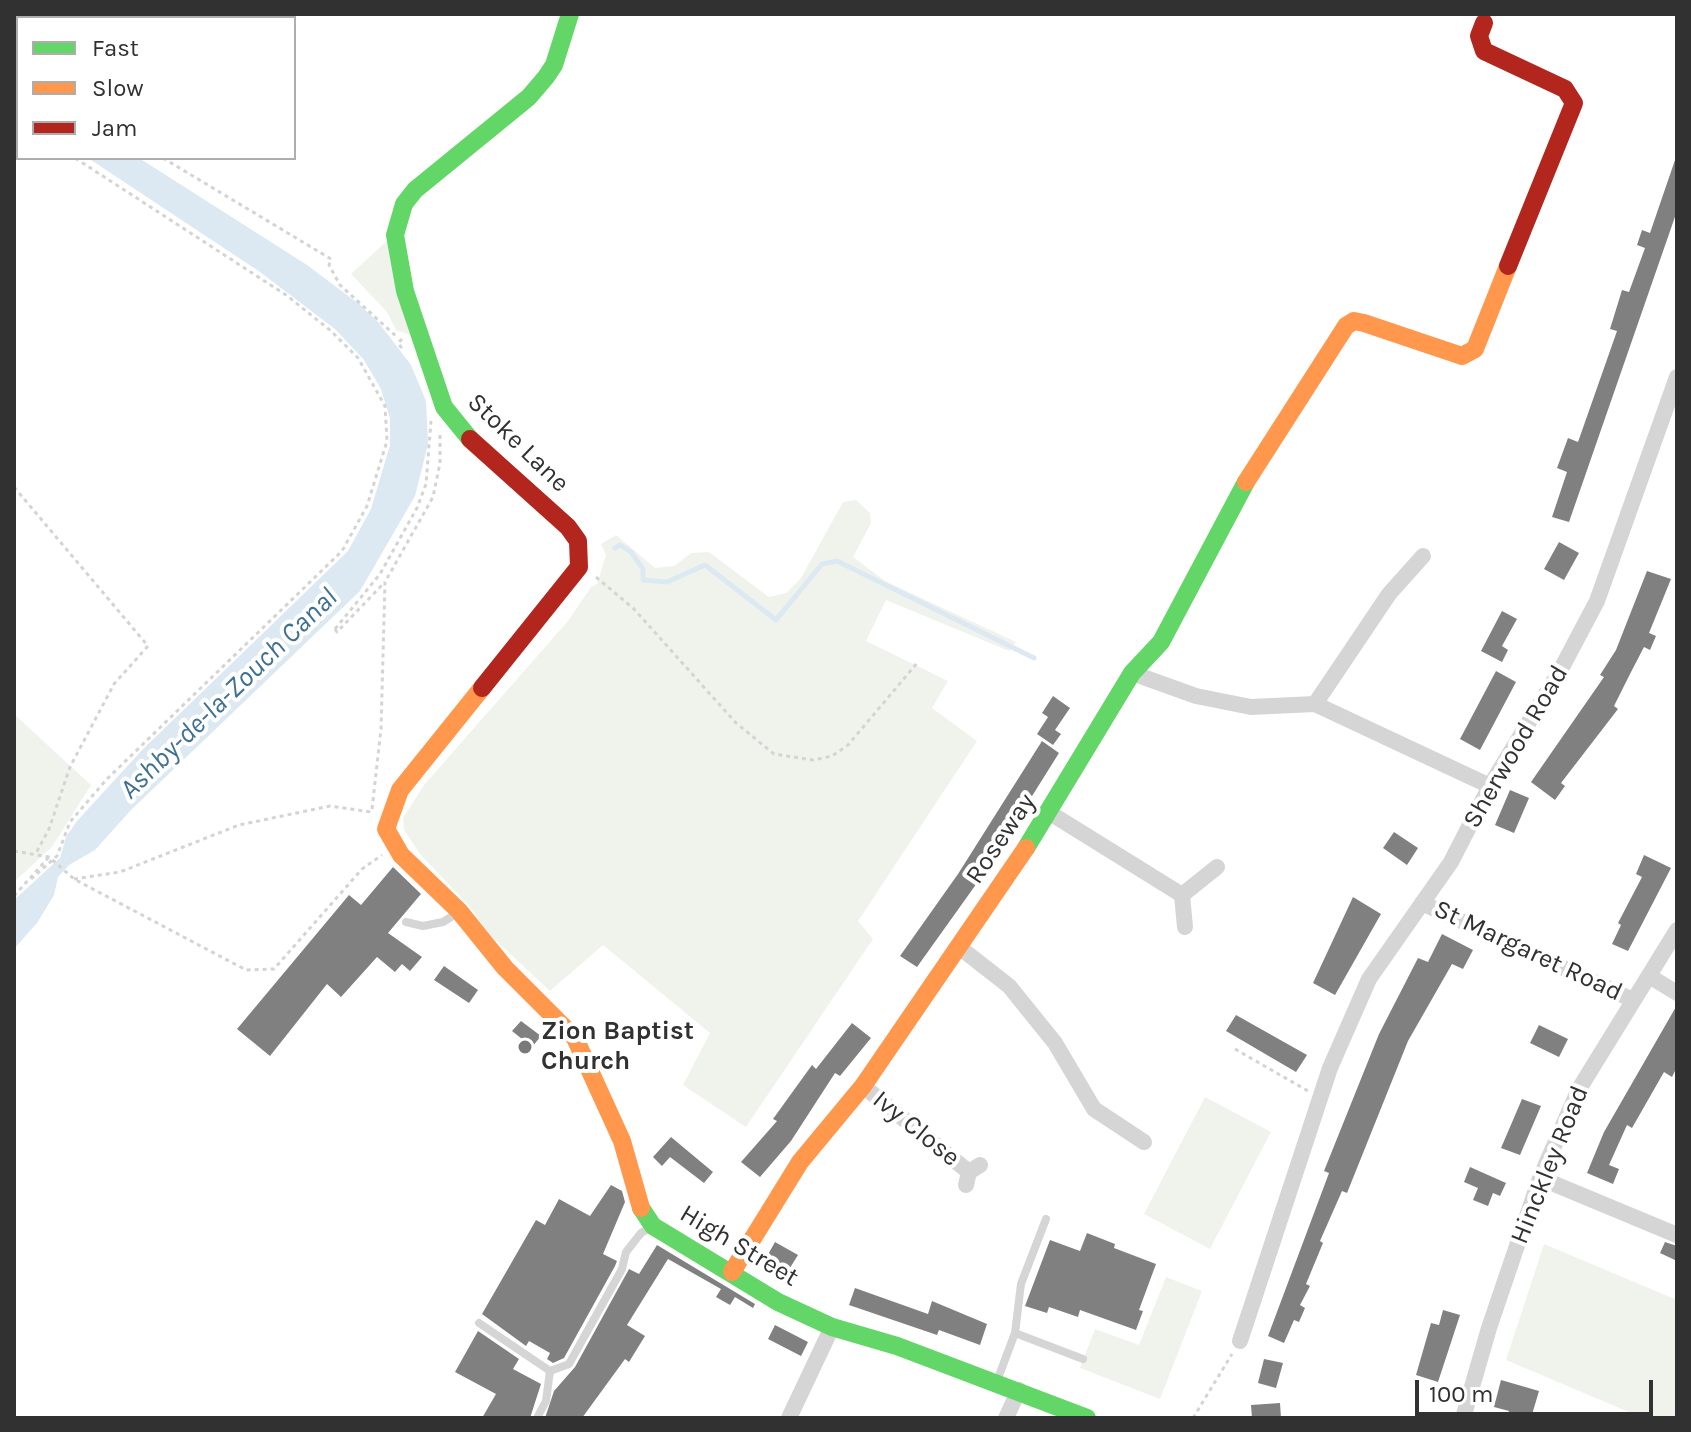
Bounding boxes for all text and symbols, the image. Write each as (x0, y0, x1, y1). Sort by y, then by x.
legend (16, 16, 296, 160)
text: Fast (92, 34, 139, 62)
text: Slow (92, 74, 144, 102)
text: Jam (92, 114, 137, 142)
street label: Stoke Lane (461, 387, 575, 499)
water label: Ashby-de-la-Zouch Canal (113, 581, 345, 807)
street label: Sherwood Road (1457, 660, 1575, 834)
street label: Roseway (959, 788, 1043, 890)
street label: St Margaret Road (1429, 894, 1627, 1008)
place label: Zion Baptist Church (541, 1016, 694, 1078)
marker: Zion Baptist Church (516, 1038, 534, 1056)
street label: Hinckley Road (1504, 1081, 1596, 1249)
street label: Ivy Close (866, 1084, 966, 1174)
street label: High Street (674, 1198, 804, 1294)
scale bar (1419, 1364, 1657, 1414)
text: 100 m (1429, 1380, 1494, 1408)

